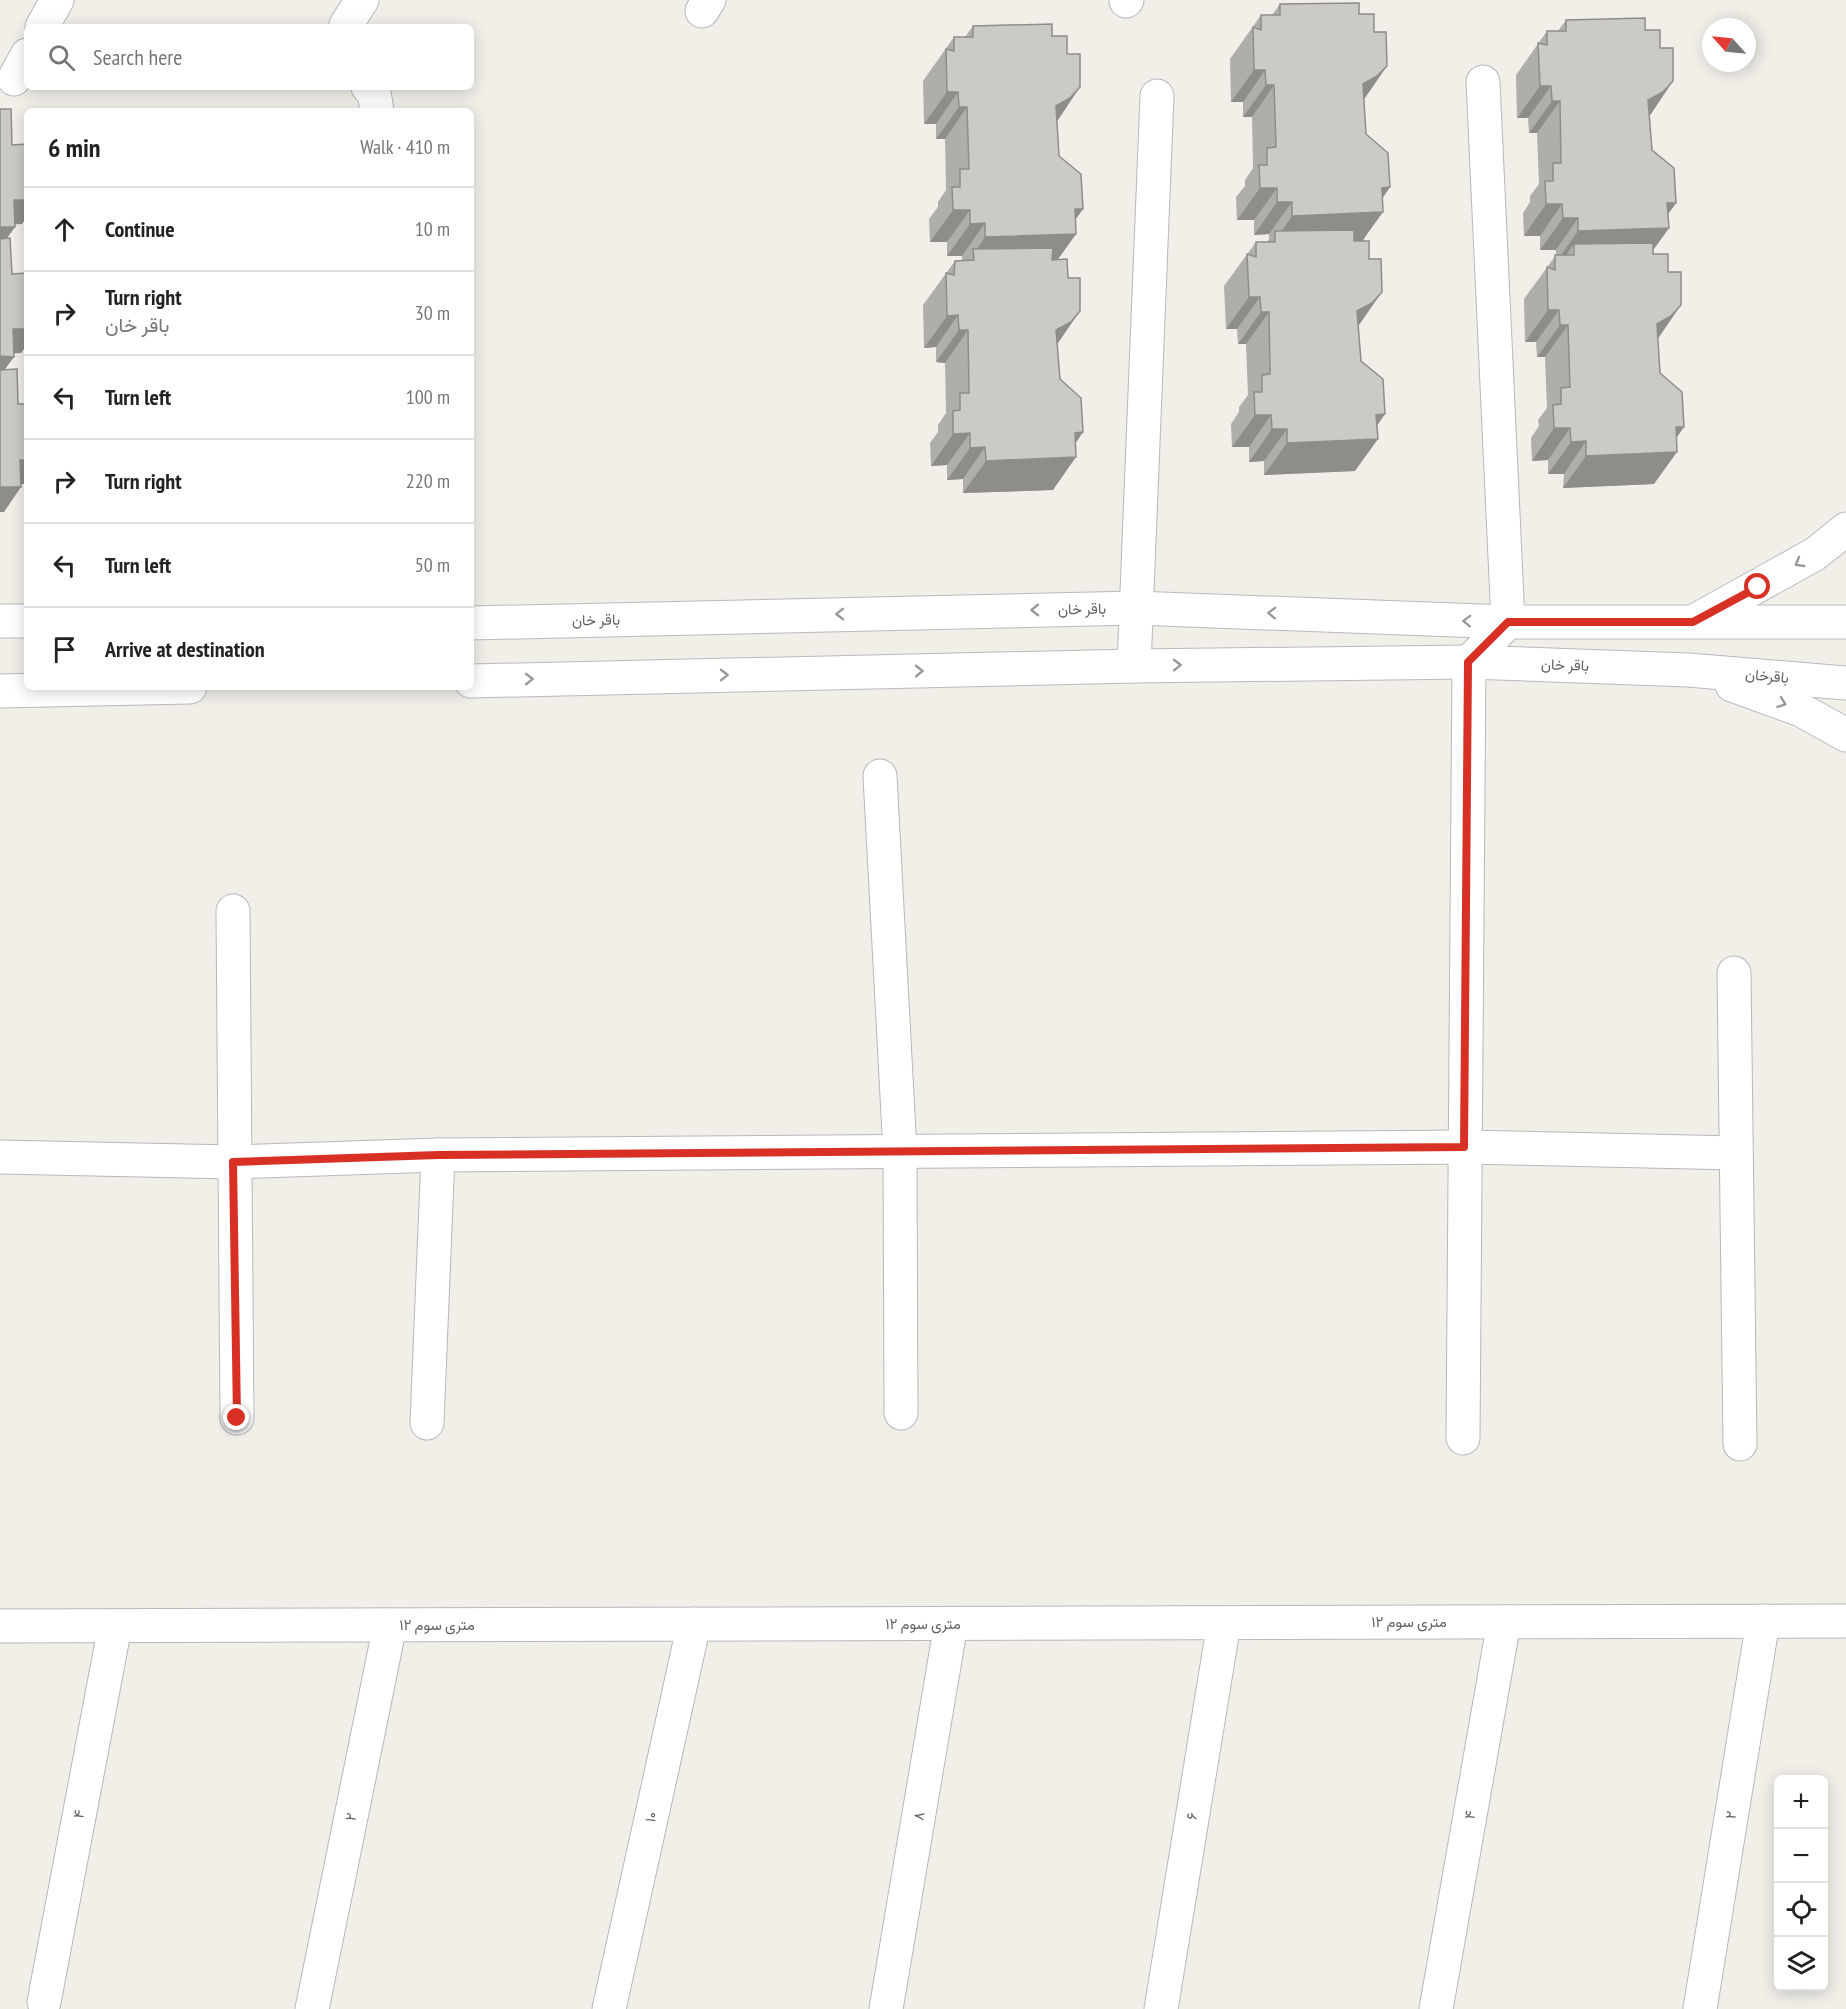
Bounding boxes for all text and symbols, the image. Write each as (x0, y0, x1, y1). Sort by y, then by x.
north arrow (1702, 18, 1756, 72)
search box (24, 24, 474, 90)
icon: search (45, 41, 78, 74)
text: Search here (93, 43, 182, 71)
text: 6 min (48, 131, 101, 164)
text: Walk · 410 m (360, 134, 450, 160)
icon: ahead (48, 213, 81, 246)
text: Continue (105, 215, 175, 243)
text: 10 m (415, 216, 450, 242)
text: Turn right (105, 283, 182, 311)
icon: right (48, 297, 81, 330)
text: 30 m (415, 300, 450, 326)
text: باقر خان (105, 312, 169, 338)
icon: left (48, 381, 81, 414)
text: Turn left (105, 383, 171, 411)
text: 100 m (406, 384, 450, 410)
icon: right (48, 465, 81, 498)
text: Turn right (105, 467, 182, 495)
text: 220 m (406, 468, 450, 494)
icon: left (48, 549, 81, 582)
text: Turn left (105, 551, 171, 579)
text: 50 m (415, 552, 450, 578)
one-way arrow (1795, 556, 1805, 567)
route start (1744, 573, 1770, 599)
street label: باقر خان (1058, 599, 1106, 618)
one-way arrow (1031, 604, 1040, 616)
one-way arrow (1268, 607, 1277, 619)
one-way arrow (836, 608, 845, 620)
street label: باقر خان (572, 610, 620, 629)
one-way arrow (1462, 614, 1471, 627)
icon: arrive (48, 633, 81, 666)
text: Arrive at destination (105, 635, 265, 663)
street label: باقر خان (1541, 654, 1589, 675)
one-way arrow (1173, 659, 1182, 672)
street label: باقرخان (1744, 664, 1790, 687)
one-way arrow (915, 665, 924, 677)
one-way arrow (720, 669, 729, 681)
one-way arrow (525, 673, 534, 686)
one-way arrow (1776, 696, 1787, 709)
route end (223, 1404, 249, 1430)
street label: ۱۲ متری سوم (1371, 1612, 1447, 1632)
street label: ۱۲ متری سوم (885, 1614, 961, 1634)
street label: ۱۲ متری سوم (399, 1615, 475, 1635)
map controls (1774, 1775, 1828, 1991)
button: + (1774, 1775, 1828, 1829)
street label: ۴ (68, 1807, 89, 1820)
street label: ۴ (1459, 1809, 1480, 1821)
street label: ۲ (1721, 1809, 1741, 1820)
street label: ۱۰ (640, 1810, 661, 1824)
street label: ۸ (908, 1810, 929, 1822)
street label: ۲ (340, 1811, 361, 1823)
street label: ۶ (1182, 1811, 1201, 1821)
button: − (1774, 1829, 1828, 1883)
button: locate (1774, 1883, 1828, 1937)
button: layers (1774, 1937, 1828, 1991)

